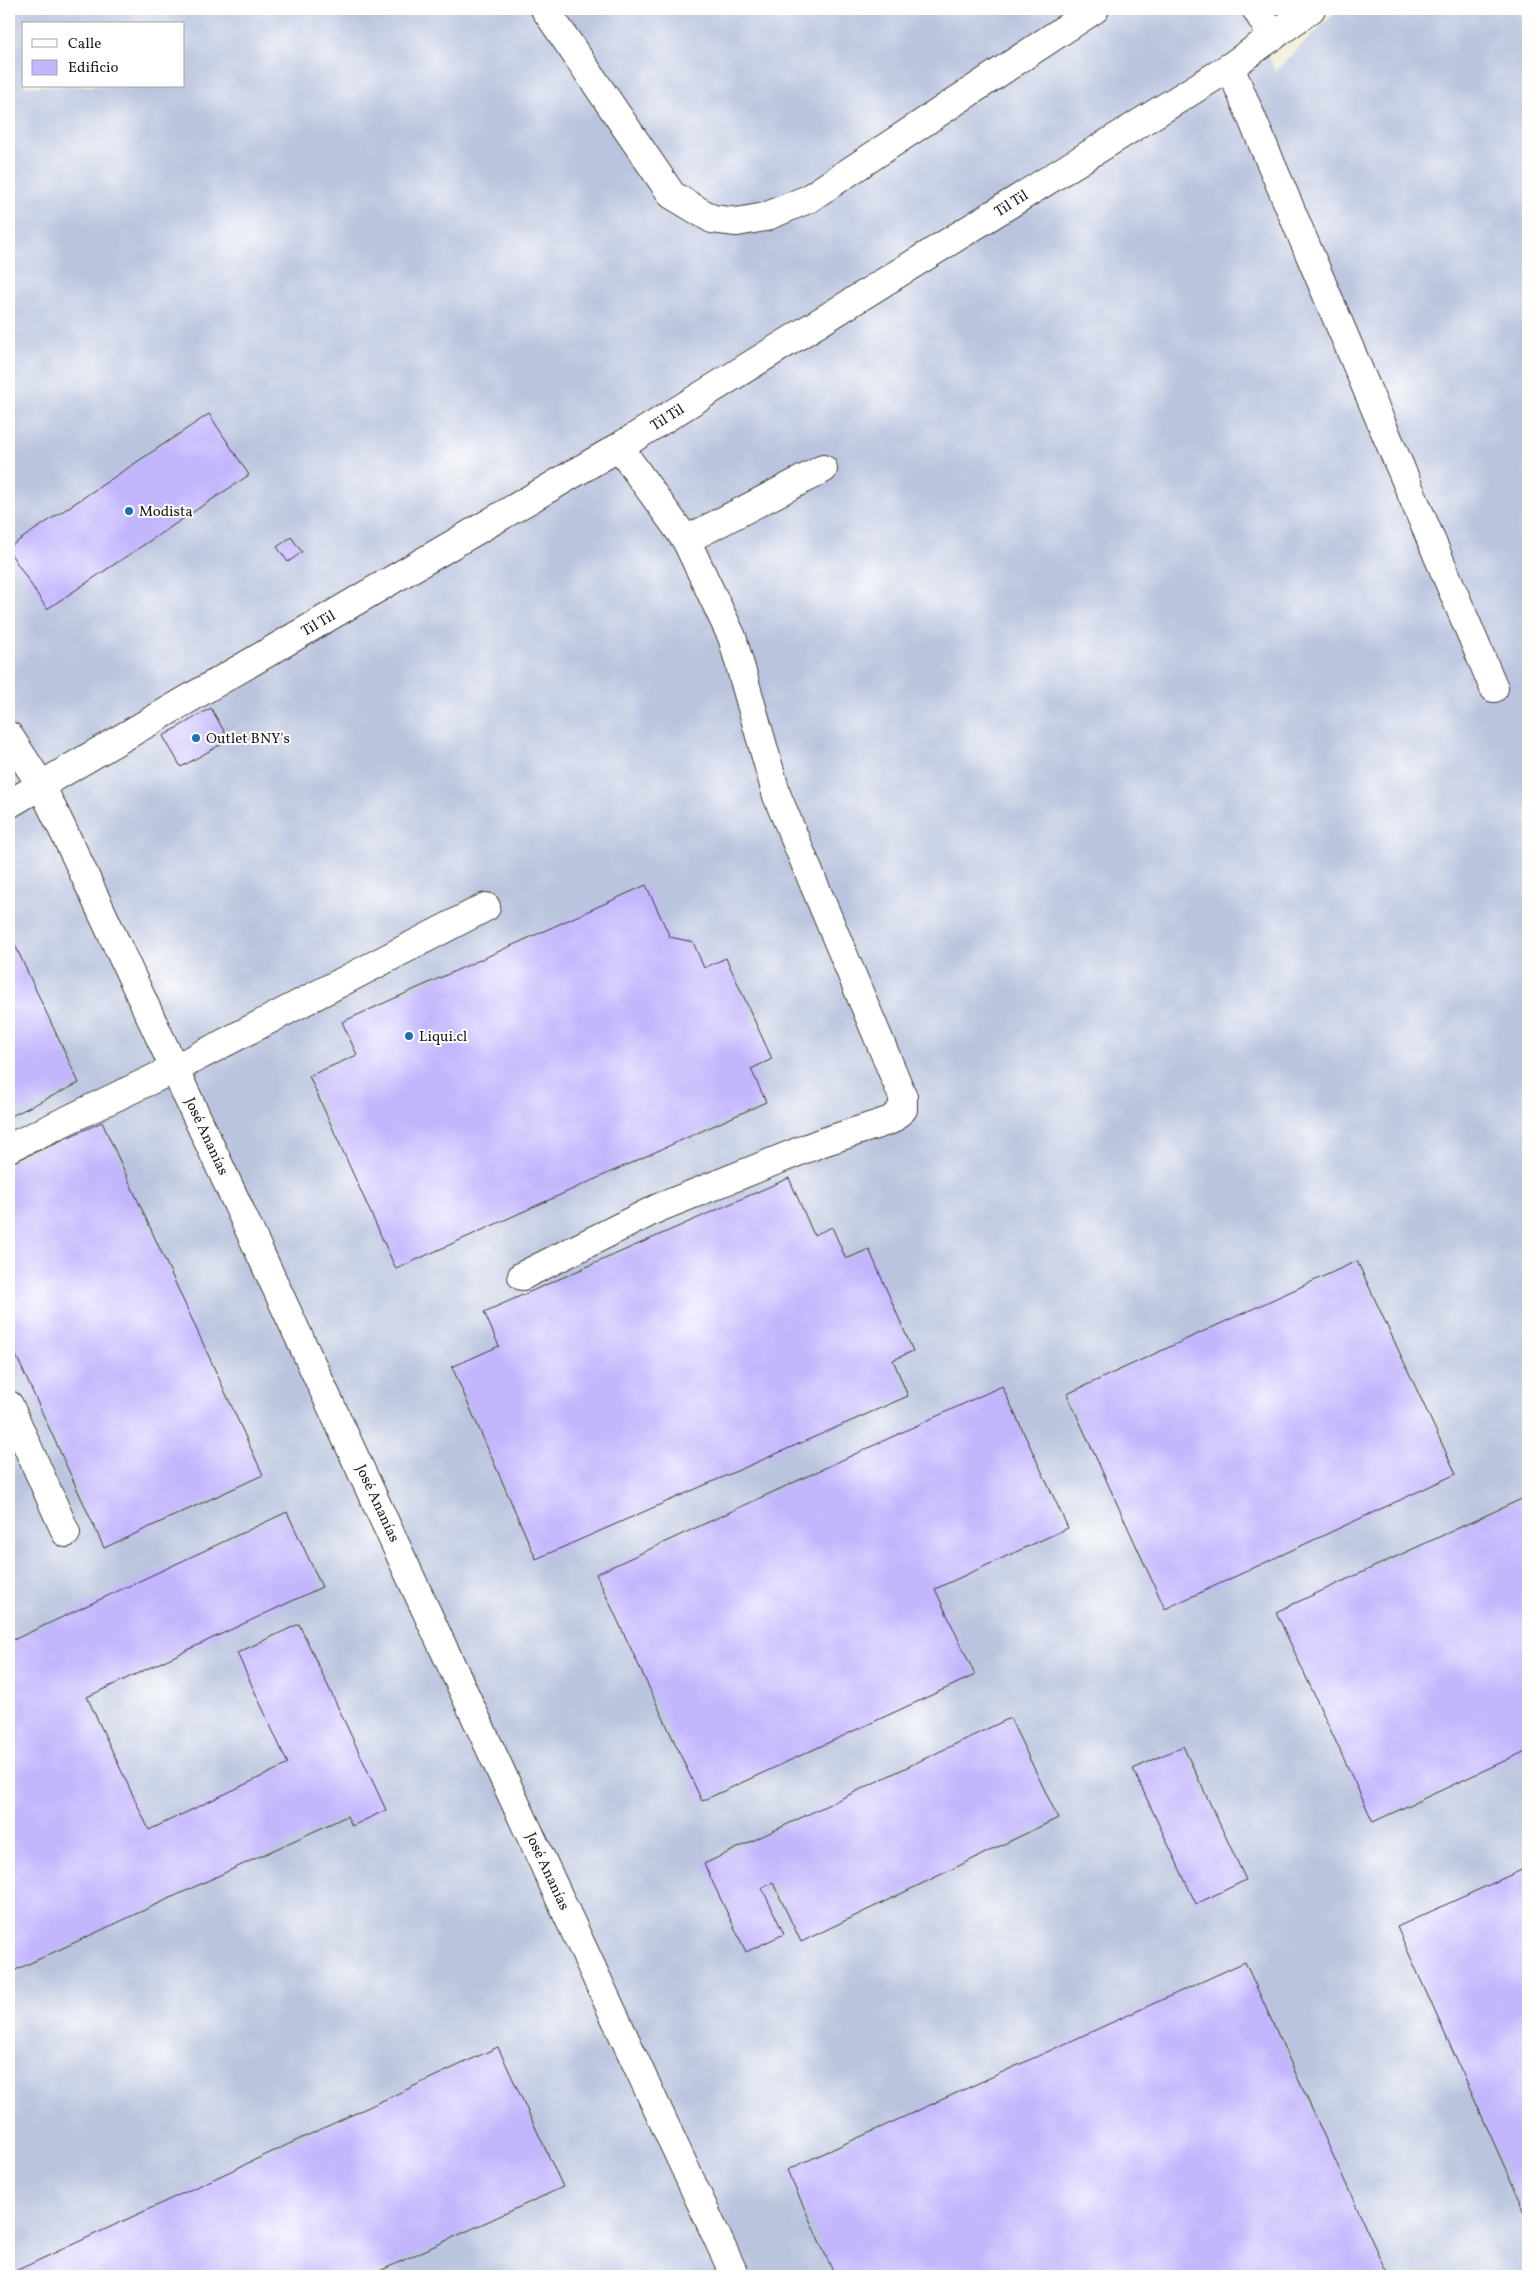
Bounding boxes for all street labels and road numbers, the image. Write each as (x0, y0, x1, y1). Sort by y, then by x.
street label: Til Til (991, 186, 1033, 223)
street label: Til Til (647, 400, 689, 437)
street label: Til Til (298, 606, 340, 643)
street label: José Ananías (178, 1094, 233, 1179)
street label: José Ananías (349, 1461, 404, 1546)
street label: José Ananías (519, 1829, 574, 1914)

